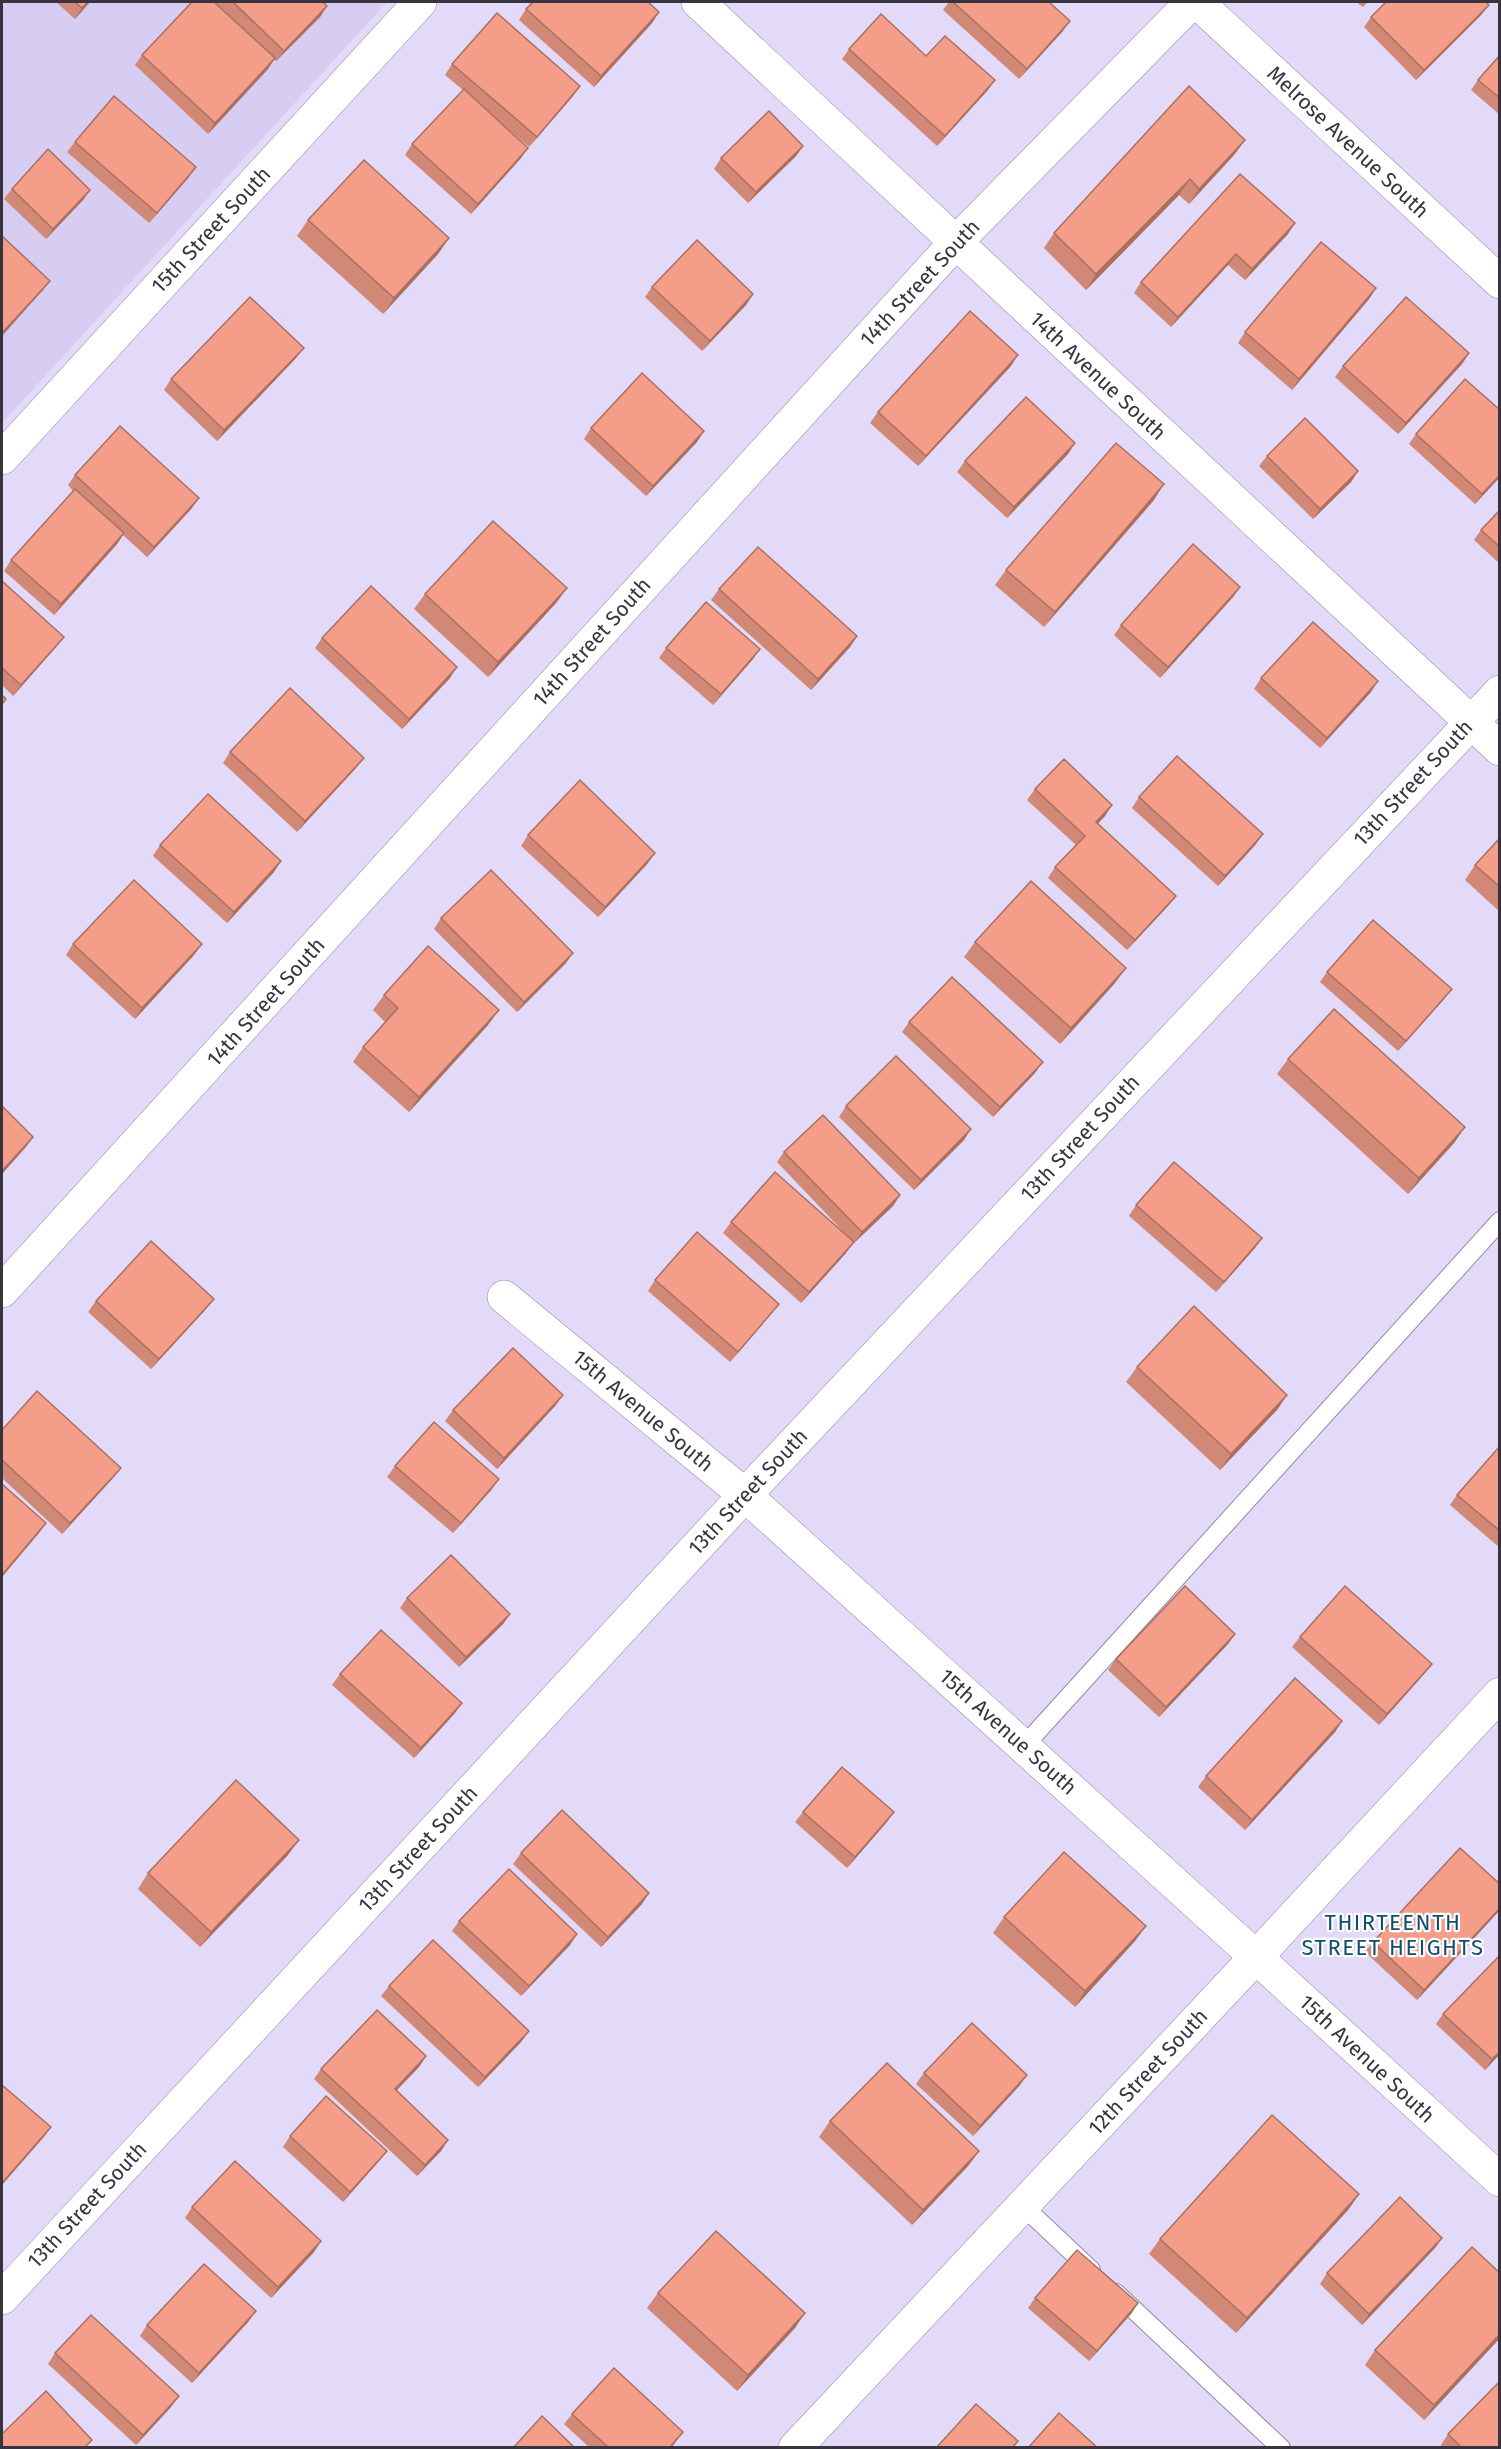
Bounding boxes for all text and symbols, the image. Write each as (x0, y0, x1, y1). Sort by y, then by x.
street label: Melrose Avenue South (1262, 60, 1434, 224)
street label: 15th Street South (146, 161, 276, 299)
street label: 14th Street South (855, 214, 985, 352)
street label: 14th Avenue South (1024, 306, 1172, 446)
street label: 14th Street South (527, 572, 657, 712)
street label: 13th Street South (1348, 714, 1478, 852)
street label: 14th Street South (201, 932, 331, 1072)
street label: 13th Street South (1015, 1069, 1145, 1207)
street label: 15th Avenue South (567, 1344, 719, 1478)
street label: 13th Street South (683, 1423, 813, 1561)
street label: 15th Avenue South (934, 1663, 1082, 1801)
street label: 13th Street South (353, 1780, 483, 1918)
district label: THIRTEENTH STREET HEIGHTS (1302, 1909, 1484, 1961)
street label: 15th Avenue South (1294, 1989, 1440, 2129)
street label: 12th Street South (1083, 2003, 1213, 2141)
street label: 13th Street South (22, 2136, 152, 2274)

